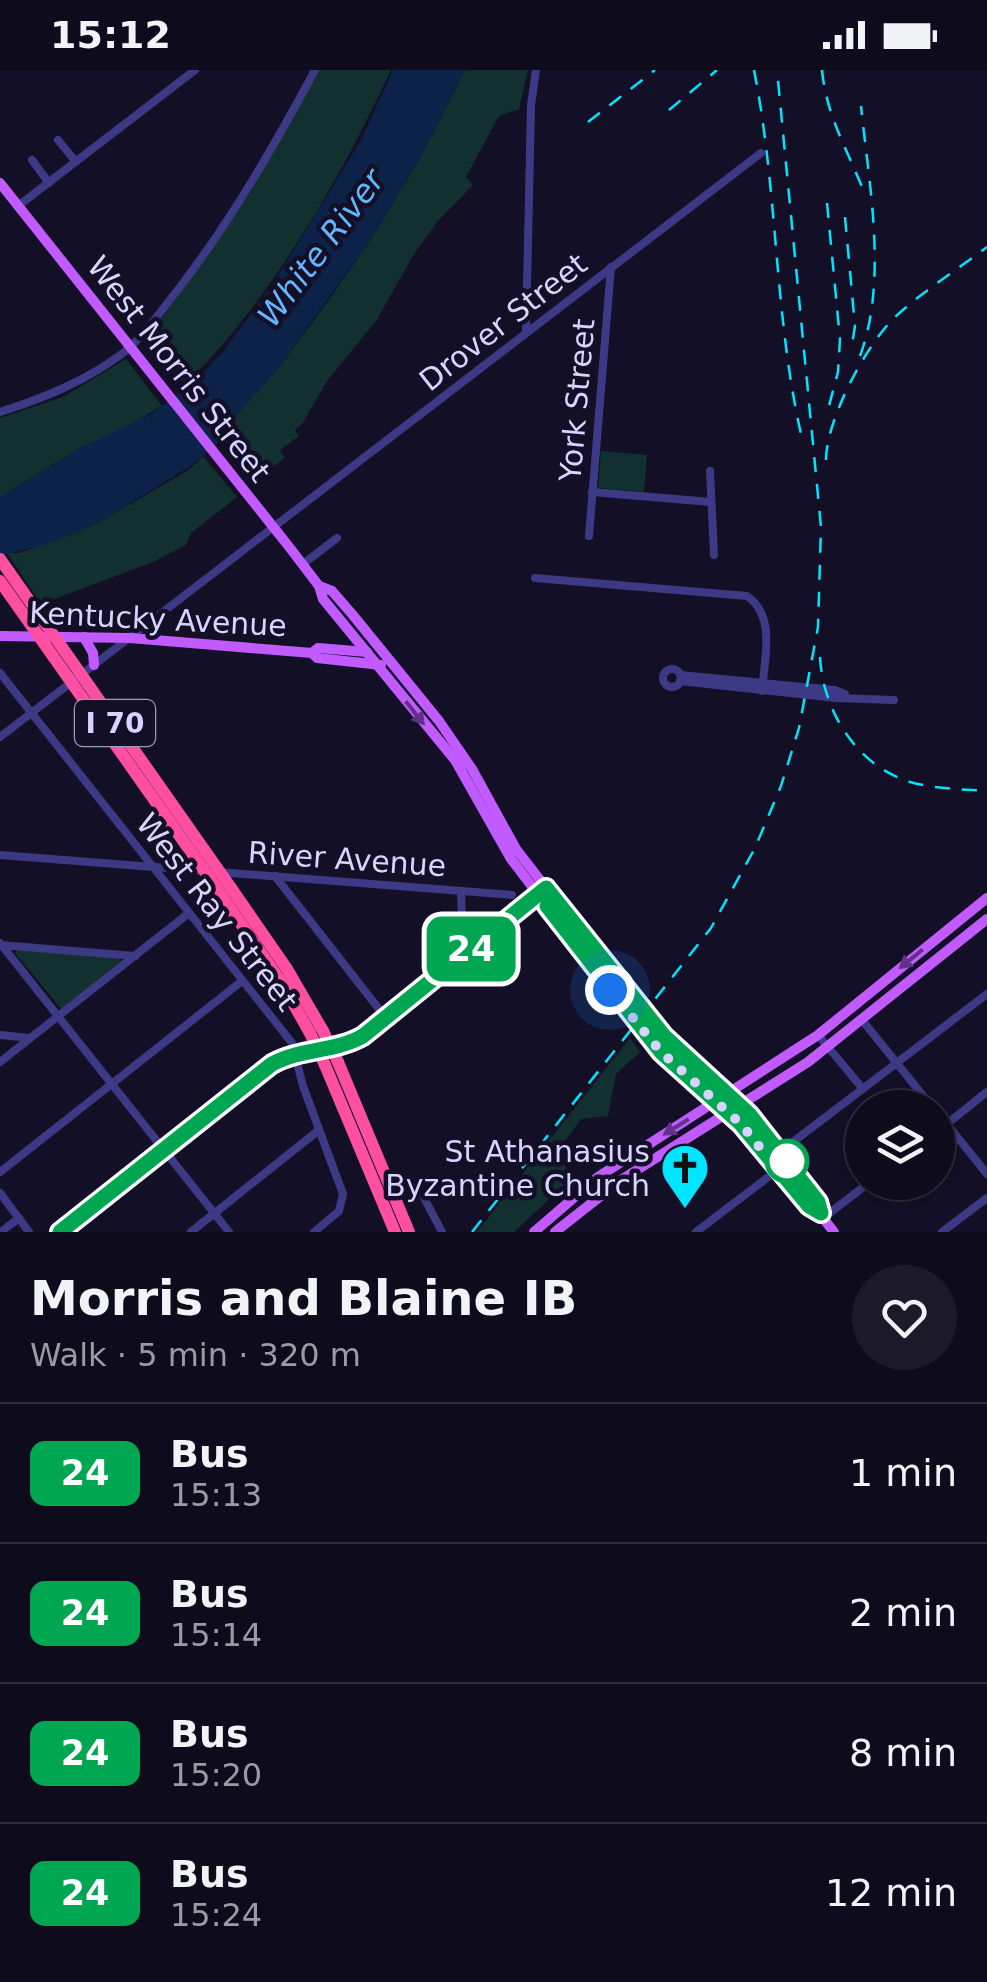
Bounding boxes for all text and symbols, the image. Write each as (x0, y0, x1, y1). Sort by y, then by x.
text: 15:12 (50, 13, 171, 57)
water label: White River (250, 161, 393, 334)
street label: Drover Street (412, 246, 594, 398)
street label: West Morris Street (80, 249, 278, 489)
street label: York Street (552, 317, 602, 484)
street label: Kentucky Avenue (28, 595, 288, 643)
one-way arrow (405, 699, 426, 725)
road number: I 70 (75, 700, 155, 746)
street label: West Ray Street (129, 807, 305, 1018)
street label: River Avenue (247, 835, 447, 883)
line badge: 24 (426, 916, 516, 982)
text: 24 (447, 929, 495, 969)
one-way arrow (898, 948, 923, 969)
your location (585, 965, 635, 1015)
map controls (845, 1090, 955, 1200)
button: layers (845, 1090, 955, 1200)
one-way arrow (662, 1117, 690, 1135)
place label: St Athanasius Byzantine Church (385, 1134, 650, 1203)
unlabelled marker (766, 1140, 808, 1182)
church icon: St Athanasius Byzantine Church (659, 1142, 711, 1210)
button: heart (852, 1265, 957, 1370)
text: Morris and Blaine IB (30, 1270, 577, 1326)
text: Walk · 5 min · 320 m (30, 1336, 361, 1374)
text: Bus (170, 1432, 249, 1476)
text: 1 min (849, 1451, 957, 1495)
text: 24 (61, 1453, 109, 1493)
text: 15:13 (170, 1476, 262, 1514)
text: Bus (170, 1572, 249, 1616)
text: 2 min (849, 1591, 957, 1635)
text: 24 (61, 1593, 109, 1633)
text: 15:14 (170, 1616, 262, 1654)
text: Bus (170, 1712, 249, 1756)
text: 8 min (849, 1731, 957, 1775)
text: 24 (61, 1733, 109, 1773)
text: 15:20 (170, 1756, 262, 1794)
text: Bus (170, 1852, 249, 1896)
text: 12 min (825, 1871, 957, 1915)
text: 24 (61, 1873, 109, 1913)
text: 15:24 (170, 1896, 262, 1934)

